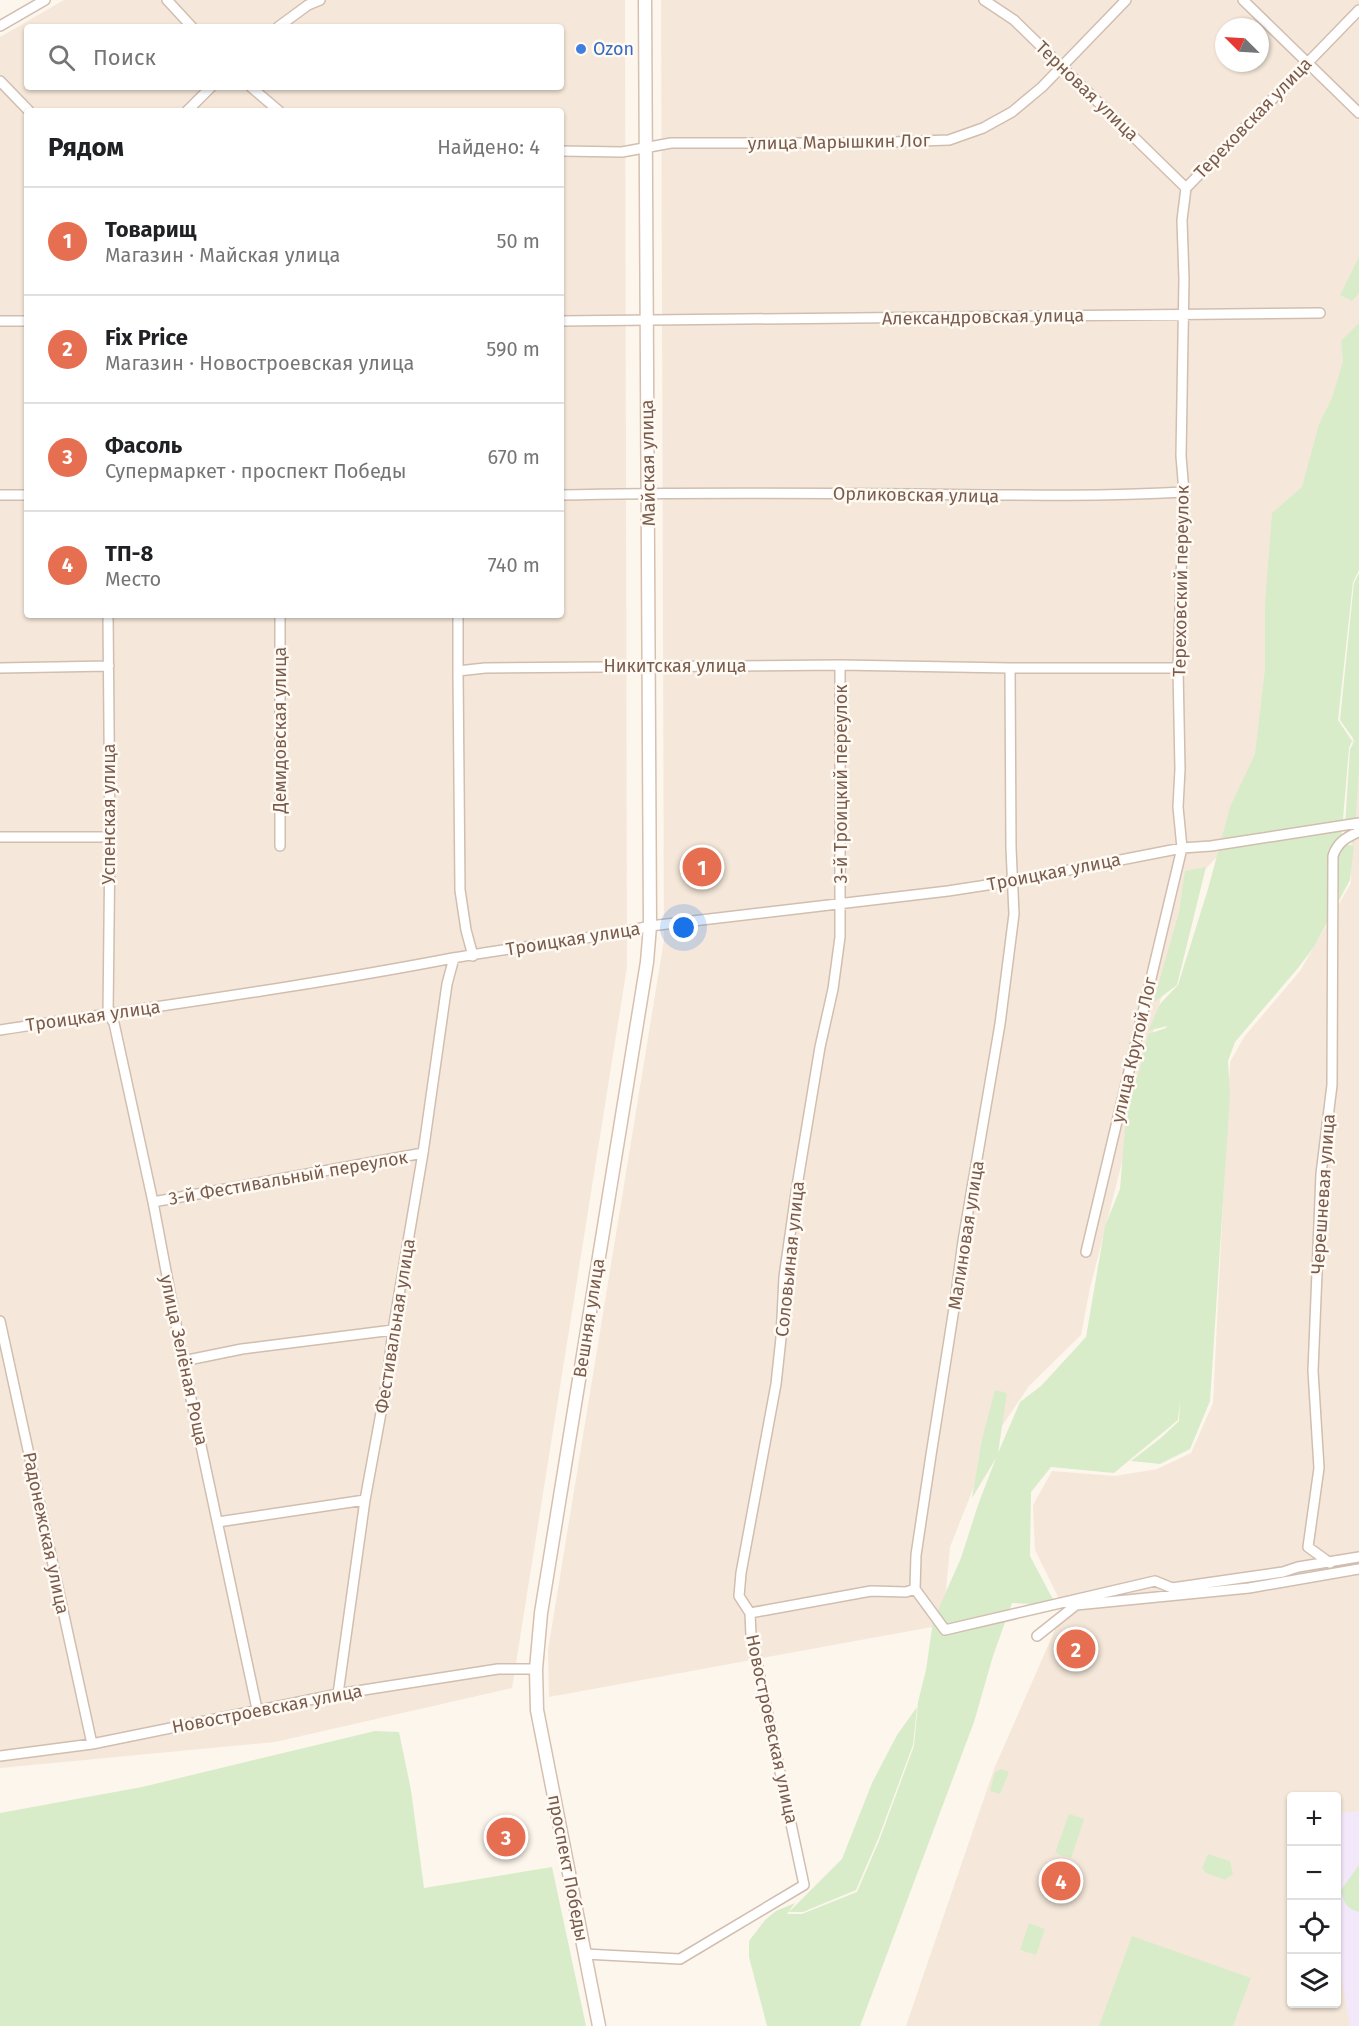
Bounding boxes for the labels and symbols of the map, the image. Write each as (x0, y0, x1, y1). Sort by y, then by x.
north arrow (1215, 18, 1269, 72)
street label: Терновая улица (1031, 36, 1143, 146)
place label: Ozon (593, 38, 634, 60)
marker: Ozon (574, 42, 588, 56)
street label: Тереховская улица (1190, 53, 1316, 183)
street label: улица Марышкин Лог (748, 129, 931, 155)
street label: Александровская улица (882, 304, 1084, 330)
street label: Майская улица (636, 399, 660, 527)
street label: Орликовская улица (833, 483, 999, 507)
street label: Тереховский переулок (1168, 484, 1194, 677)
street label: Демидовская улица (269, 647, 291, 814)
street label: Никитская улица (603, 655, 747, 677)
street label: 3-й Троицкий переулок (830, 684, 852, 884)
street label: Успенская улица (98, 743, 120, 885)
pin: 1 (682, 844, 722, 890)
street label: Троицкая улица (985, 848, 1123, 896)
your location (669, 913, 698, 942)
street label: Троицкая улица (504, 918, 642, 960)
street label: улица Крутой Лог (1107, 975, 1162, 1125)
street label: Троицкая улица (24, 996, 162, 1036)
street label: Черешневая улица (1306, 1113, 1340, 1275)
street label: 3-й Фестивальный переулок (167, 1146, 410, 1210)
street label: Малиновая улица (943, 1159, 989, 1311)
street label: Соловьиная улица (771, 1180, 809, 1338)
street label: Фестивальная улица (370, 1237, 420, 1415)
street label: Вешняя улица (569, 1257, 609, 1379)
street label: улица Зелёная Роща (155, 1273, 213, 1447)
street label: Радонежская улица (18, 1450, 74, 1616)
pin: 2 (1056, 1626, 1096, 1672)
street label: Новостроевская улица (741, 1632, 803, 1826)
street label: Новостроевская улица (170, 1680, 364, 1738)
street label: проспект Победы (543, 1793, 593, 1943)
pin: 3 (486, 1814, 526, 1860)
pin: 4 (1042, 1858, 1080, 1904)

